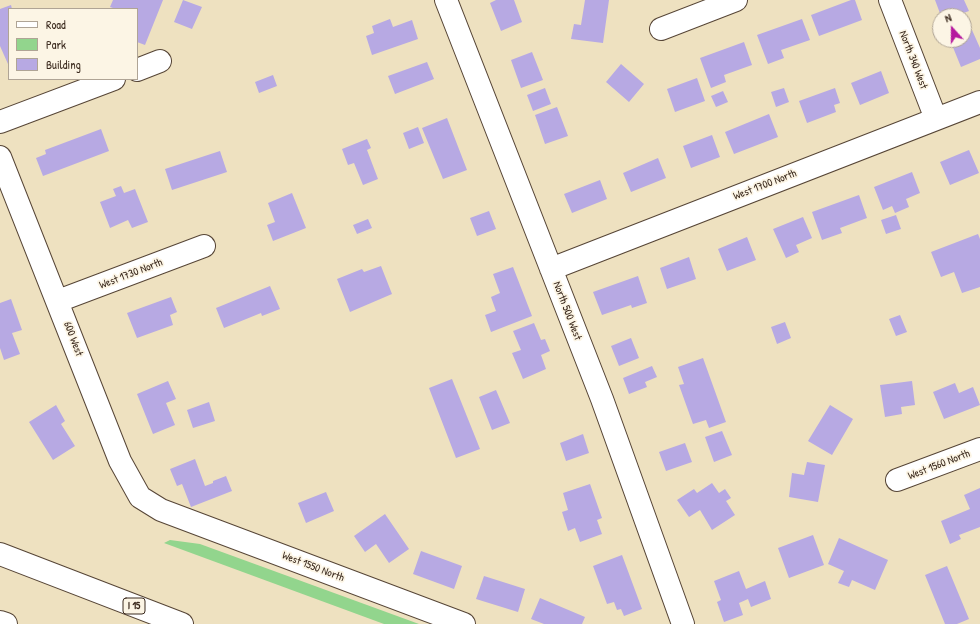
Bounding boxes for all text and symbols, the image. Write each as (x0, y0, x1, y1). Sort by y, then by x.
legend (8, 8, 138, 80)
north arrow (932, 8, 972, 48)
text: N (943, 10, 953, 25)
text: Road (46, 16, 66, 33)
street label: North 340 West (896, 29, 930, 91)
text: Park (46, 36, 66, 53)
text: Building (46, 56, 81, 73)
street label: West 1700 North (732, 167, 798, 203)
street label: West 1730 North (98, 256, 164, 292)
street label: North 500 West (550, 280, 584, 342)
street label: 600 West (60, 320, 86, 358)
street label: West 1560 North (906, 447, 972, 483)
street label: West 1550 North (280, 549, 346, 585)
road number: I 15 (123, 598, 145, 614)

